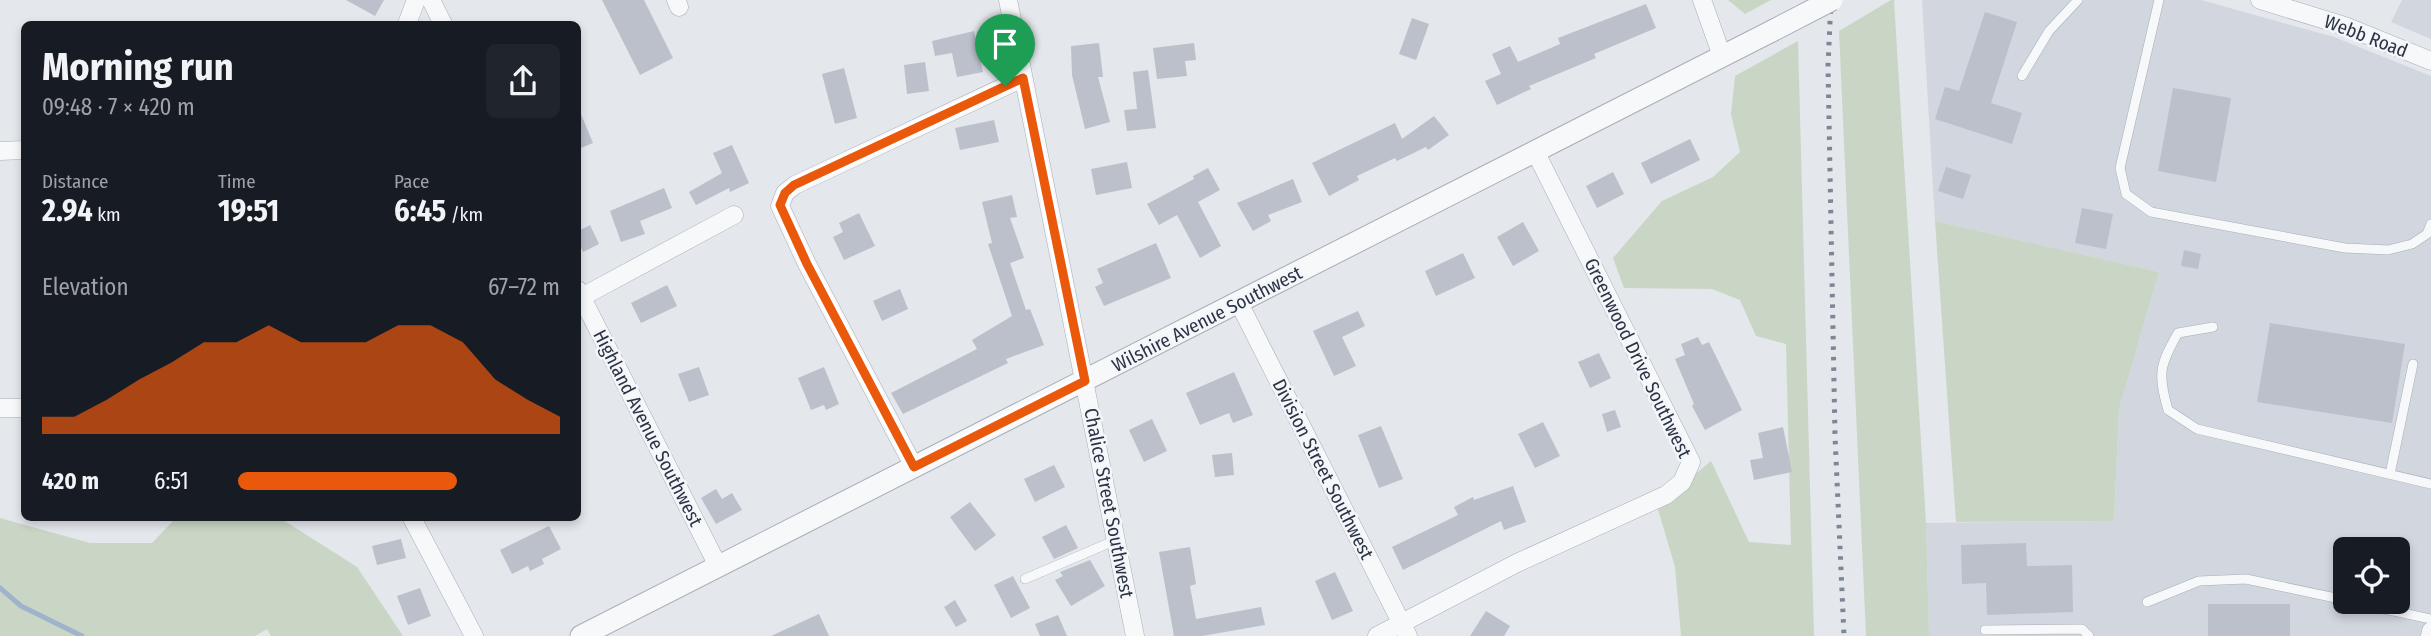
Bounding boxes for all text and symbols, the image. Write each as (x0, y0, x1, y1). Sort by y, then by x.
street label: Webb Road (2321, 10, 2411, 62)
pin (975, 14, 1035, 86)
icon: arrive (986, 25, 1024, 63)
text: Morning run (42, 44, 234, 90)
button: share (486, 44, 560, 118)
text: 09:48 · 7 × 420 m (42, 93, 195, 121)
text: Distance (42, 170, 109, 193)
text: Time (218, 170, 256, 193)
text: Pace (394, 170, 429, 193)
text: 2.94 (42, 193, 93, 229)
text: 19:51 (218, 193, 279, 229)
text: 6:45 (394, 193, 446, 229)
text: km (93, 203, 121, 226)
text: /km (446, 203, 483, 226)
street label: Greenwood Drive Southwest (1580, 254, 1697, 462)
street label: Wilshire Avenue Southwest (1108, 261, 1307, 377)
text: Elevation (42, 273, 129, 301)
text: 67–72 m (488, 273, 560, 301)
street label: Highland Avenue Southwest (588, 326, 708, 531)
street label: Division Street Southwest (1267, 375, 1379, 564)
street label: Chalice Street Southwest (1079, 406, 1139, 601)
text: 420 m (42, 467, 99, 495)
text: 6:51 (154, 467, 189, 495)
map controls (2333, 537, 2410, 614)
button: locate (2333, 537, 2410, 614)

